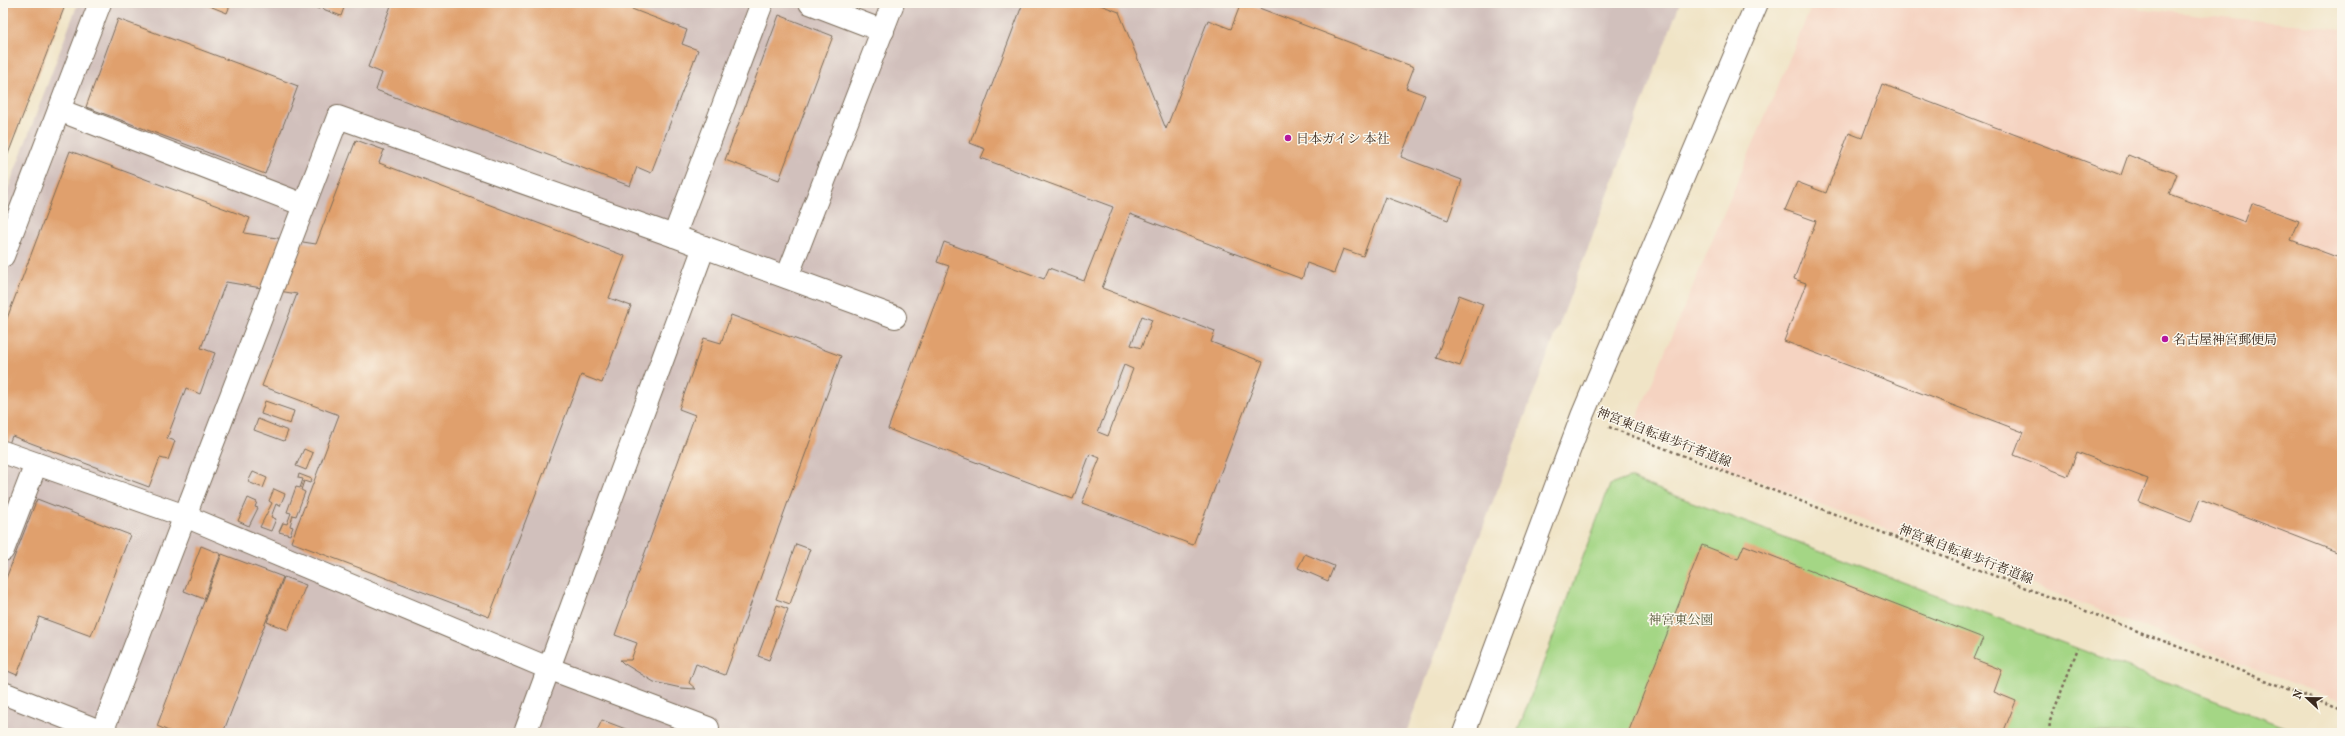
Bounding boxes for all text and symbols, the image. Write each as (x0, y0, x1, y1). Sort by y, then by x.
place label: 日本ガイシ 本社 (1296, 131, 1389, 146)
marker: 日本ガイシ 本社 (1283, 133, 1293, 143)
place label: 名古屋神宮郵便局 (2173, 332, 2277, 347)
marker: 名古屋神宮郵便局 (2160, 334, 2170, 344)
street label: 神宮東自転車歩行者道線 (1595, 404, 1733, 470)
street label: 神宮東自転車歩行者道線 (1897, 521, 2035, 587)
park label: 神宮東公園 (1648, 612, 1714, 627)
north arrow (2287, 678, 2327, 718)
text: N (2291, 688, 2306, 701)

